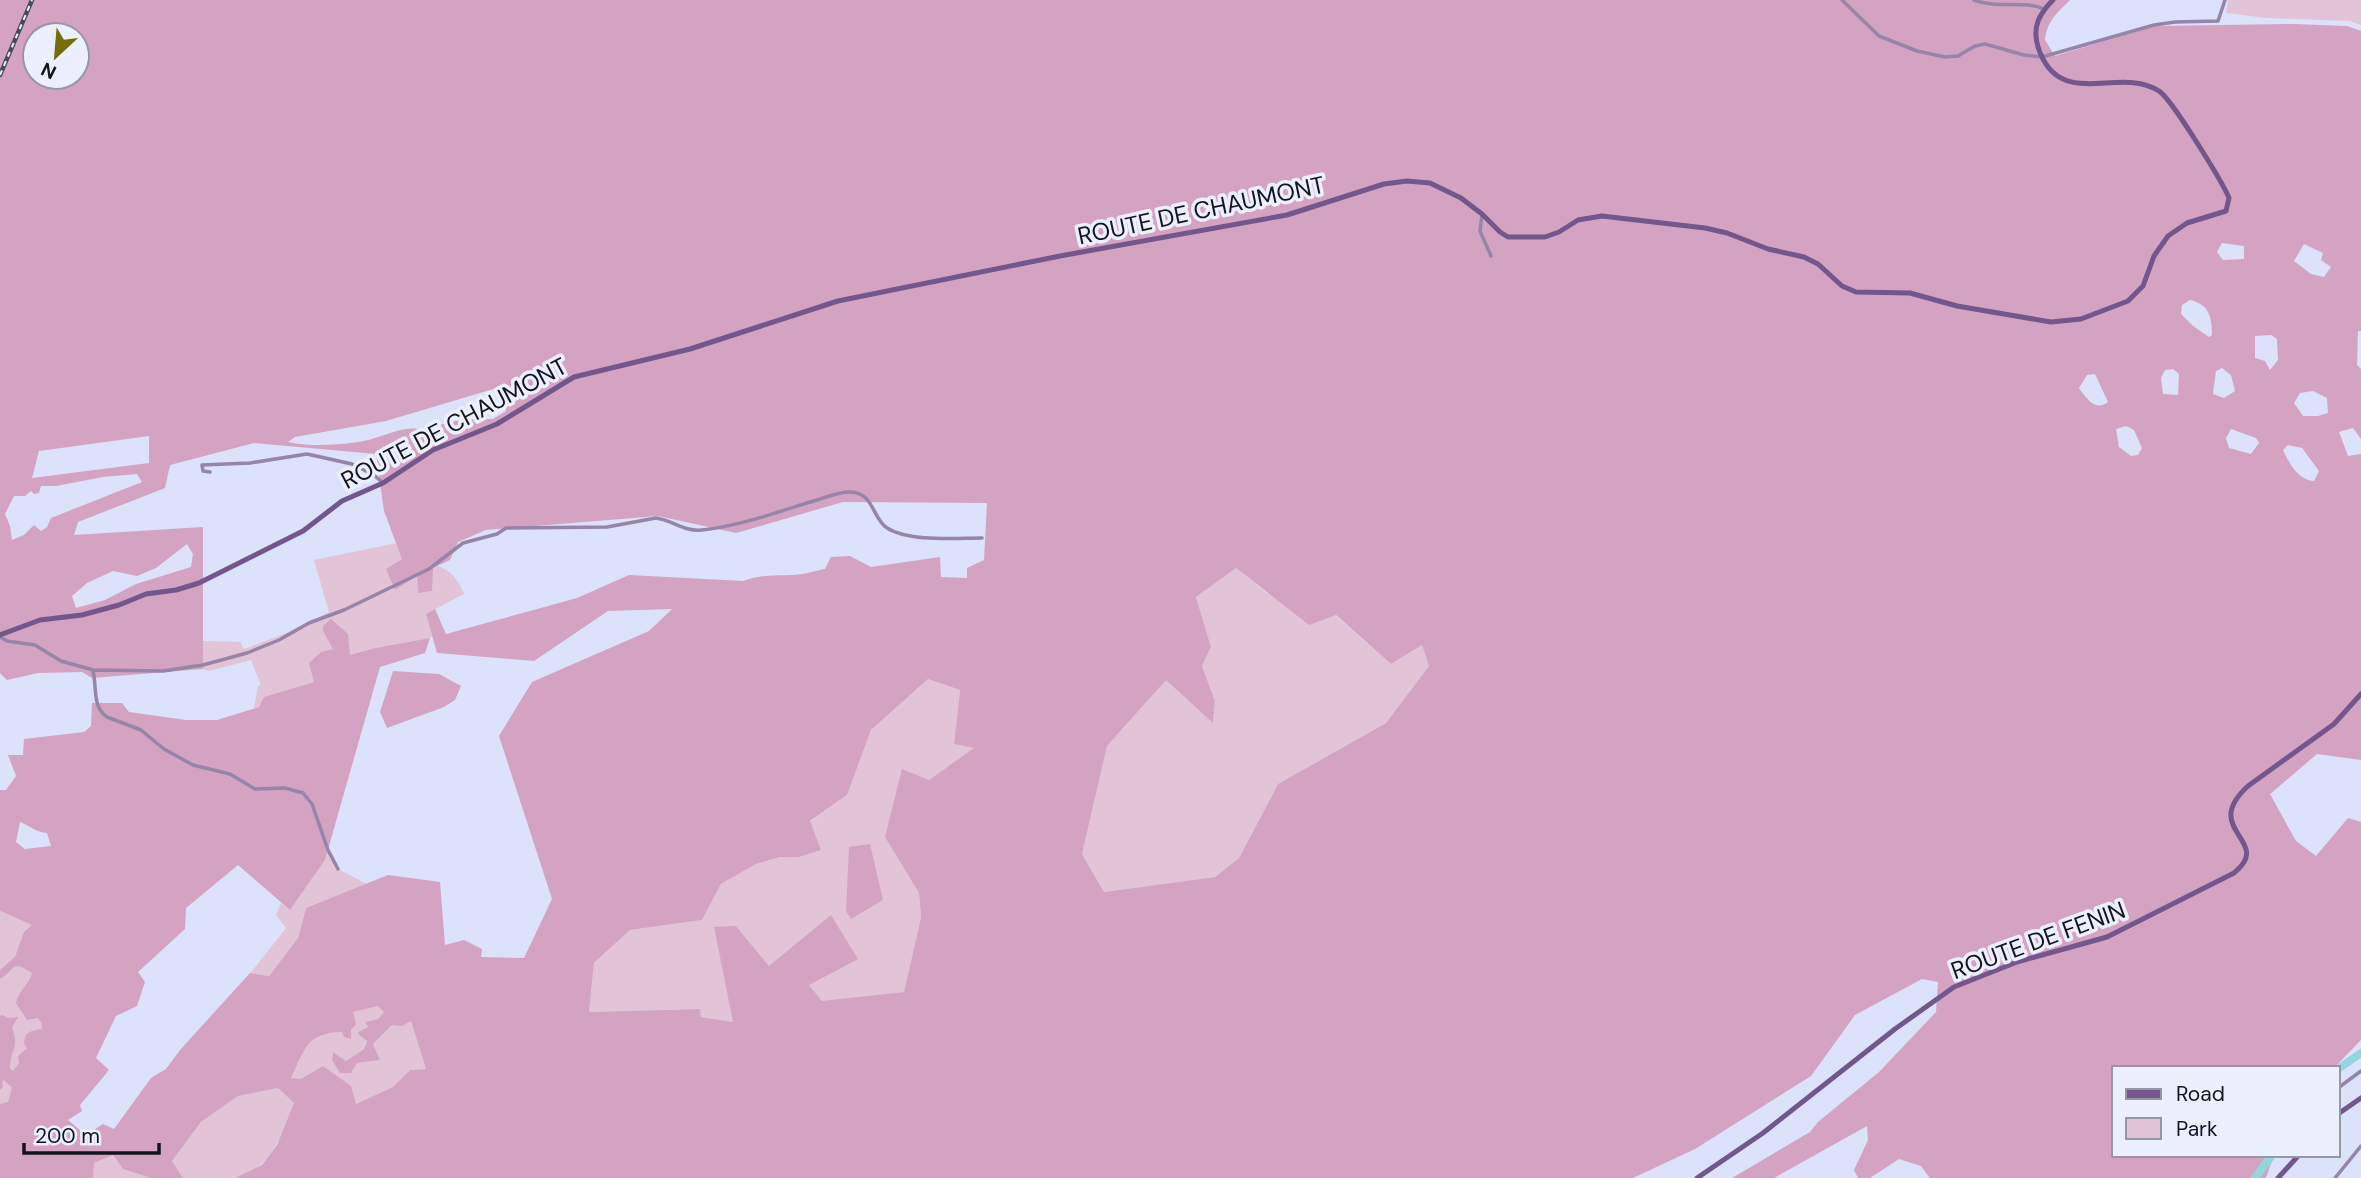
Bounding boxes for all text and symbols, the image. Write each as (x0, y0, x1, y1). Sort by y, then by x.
north arrow (21, 21, 91, 91)
text: N (37, 57, 60, 85)
street label: ROUTE DE CHAUMONT (1075, 169, 1327, 251)
street label: ROUTE DE CHAUMONT (336, 350, 572, 496)
street label: ROUTE DE FENIN (1946, 894, 2130, 986)
legend (2112, 1066, 2340, 1157)
text: Road (2176, 1080, 2225, 1108)
scale bar (24, 1112, 159, 1156)
text: Park (2176, 1115, 2218, 1143)
text: 200 m (35, 1122, 100, 1150)

